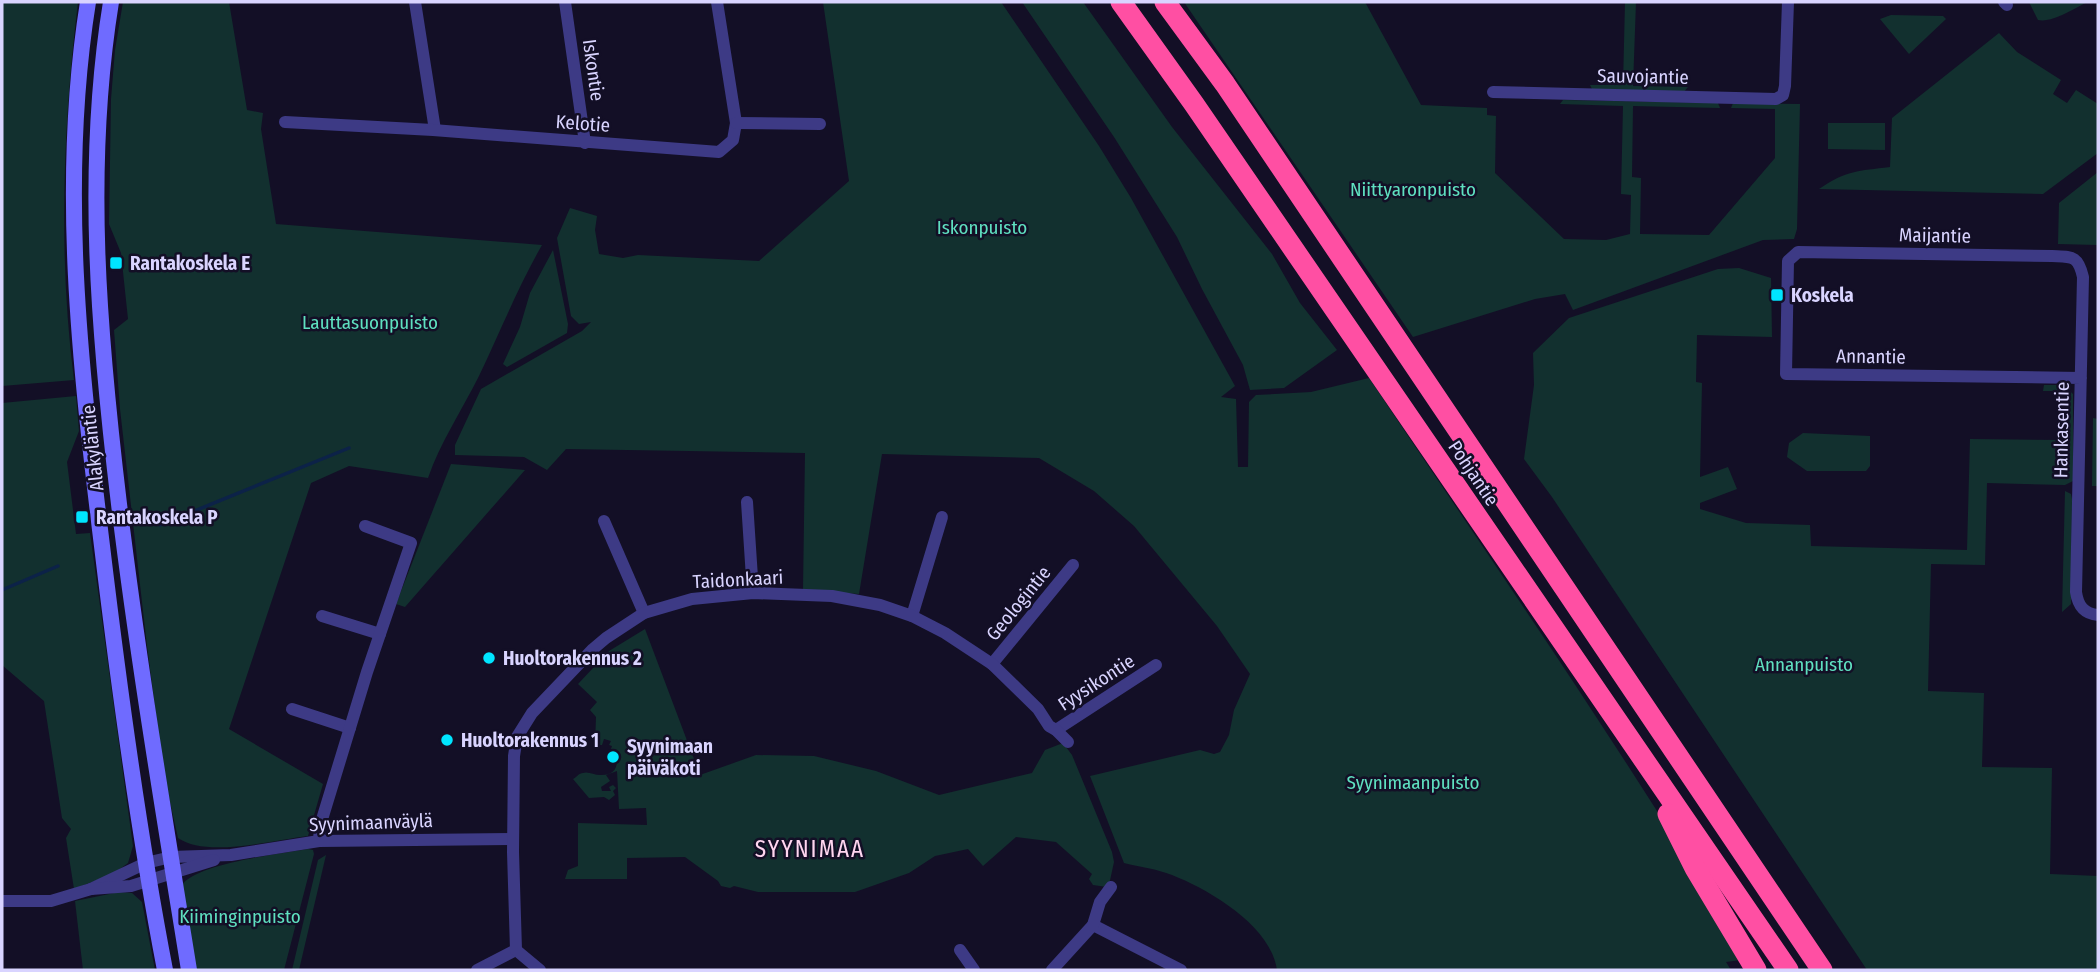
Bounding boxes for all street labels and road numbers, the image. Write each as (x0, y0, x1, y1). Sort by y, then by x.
street label: Iskontie (578, 38, 609, 102)
street label: Sauvojantie (1597, 64, 1689, 89)
street label: Kelotie (555, 110, 611, 137)
street label: Maijantie (1899, 223, 1971, 248)
street label: Annantie (1836, 344, 1906, 369)
street label: Hankasentie (2049, 382, 2074, 478)
street label: Alakyläntie (77, 404, 108, 492)
street label: Pohjantie (1443, 436, 1504, 510)
street label: Geologintie (981, 561, 1055, 645)
street label: Taidonkaari (692, 566, 784, 593)
street label: Fyysikontie (1054, 649, 1139, 716)
street label: Syynimaanväylä (309, 809, 433, 836)

